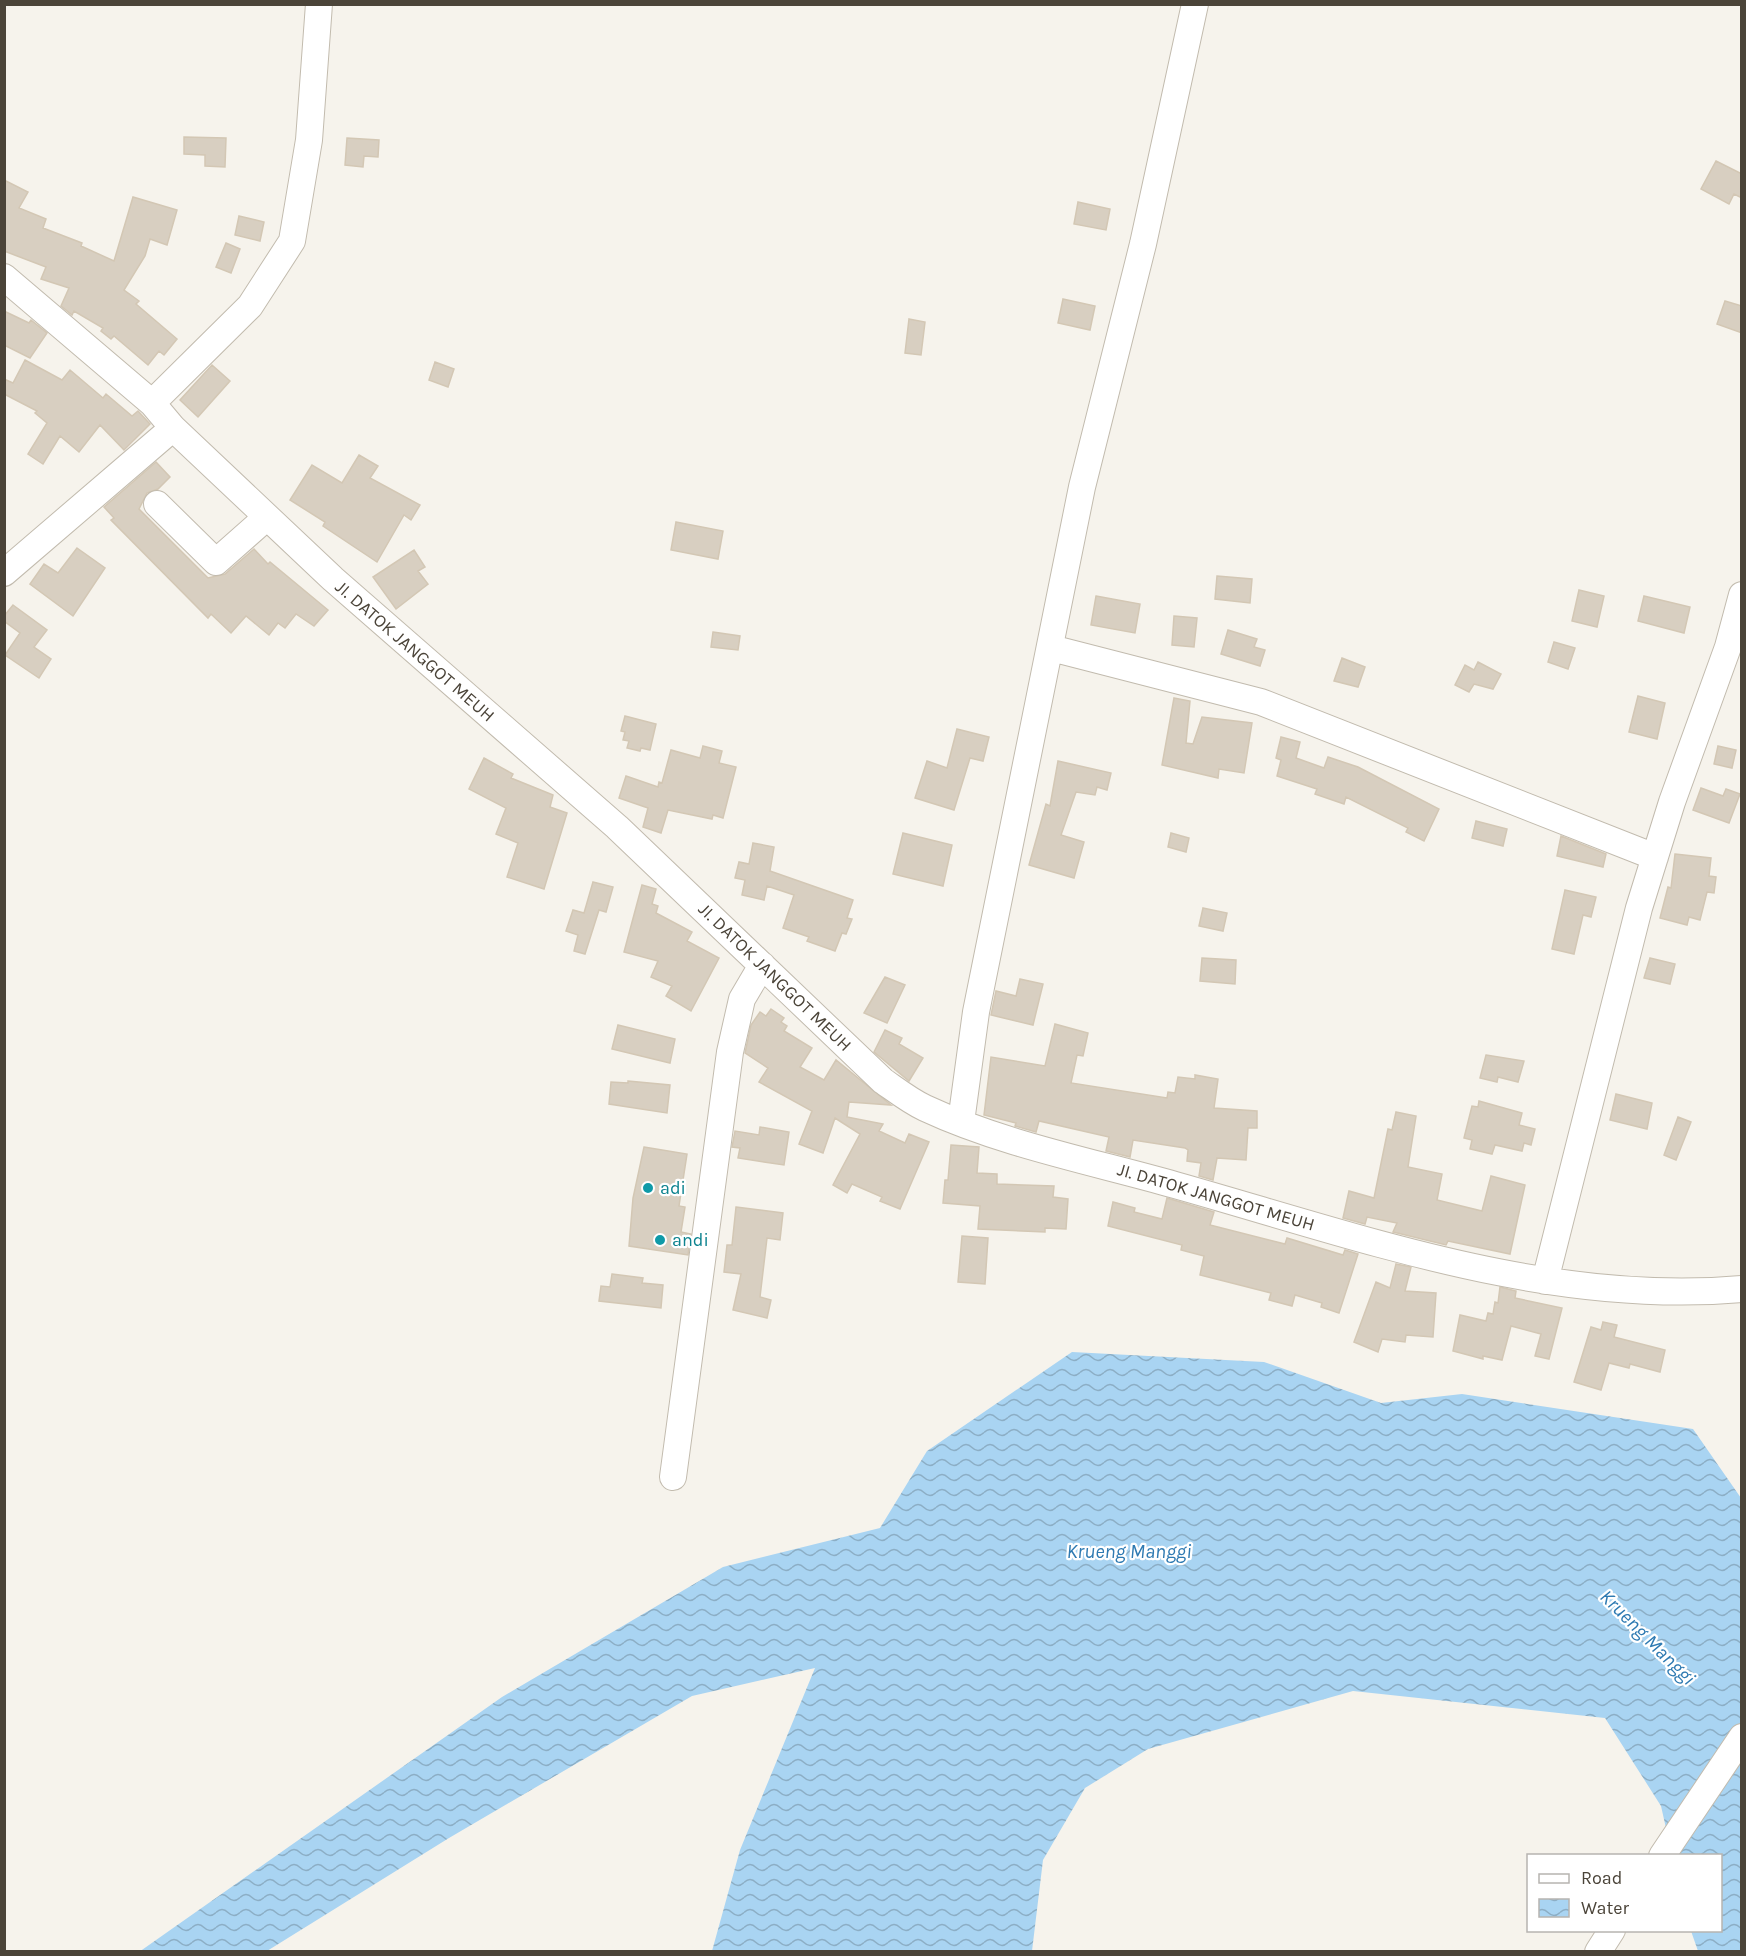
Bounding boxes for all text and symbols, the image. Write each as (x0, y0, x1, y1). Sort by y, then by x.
street label: JI. DATOK JANGGOT MEUH (331, 576, 499, 726)
street label: JI. DATOK JANGGOT MEUH (694, 898, 856, 1056)
street label: JI. DATOK JANGGOT MEUH (1115, 1158, 1317, 1236)
place label: adi (660, 1177, 686, 1199)
marker: adi (641, 1181, 655, 1195)
place label: andi (672, 1229, 709, 1251)
marker: andi (653, 1233, 667, 1247)
water label: Krueng Manggi (1066, 1540, 1192, 1563)
water label: Krueng Manggi (1595, 1585, 1700, 1690)
legend (1527, 1854, 1722, 1932)
text: Road (1581, 1867, 1622, 1889)
text: Water (1581, 1897, 1629, 1919)

